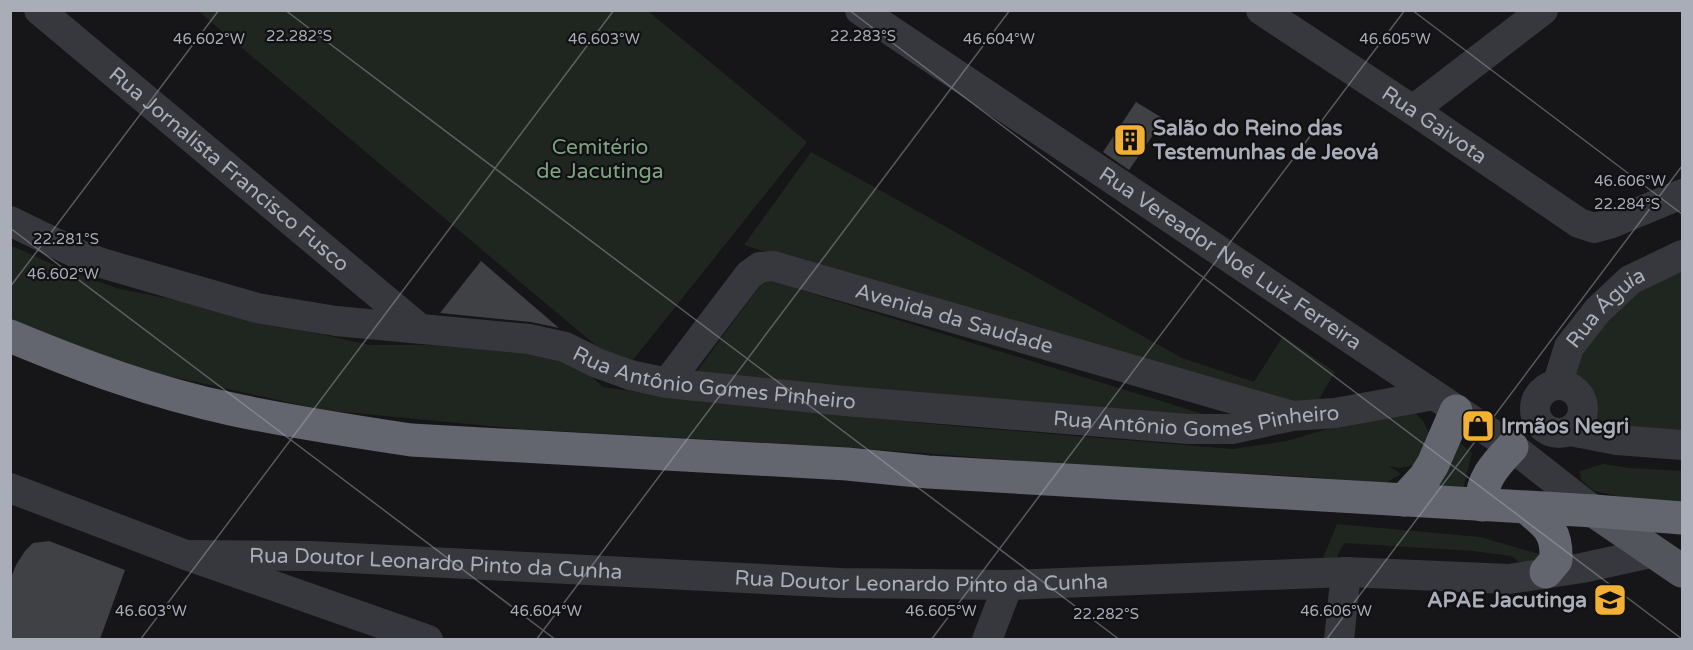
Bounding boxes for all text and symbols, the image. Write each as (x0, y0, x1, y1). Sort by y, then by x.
text: 22.282°S (266, 27, 332, 45)
text: 22.283°S (830, 27, 896, 45)
text: 46.602°W (173, 30, 245, 48)
text: 46.603°W (568, 30, 640, 48)
text: 46.604°W (963, 30, 1035, 48)
text: 46.605°W (1359, 30, 1431, 48)
street label: Rua Jornalista Francisco Fusco (104, 62, 354, 277)
street label: Rua Gaivota (1377, 80, 1492, 169)
place label: Salão do Reino das Testemunhas de Jeová (1152, 116, 1379, 165)
building icon: Salão do Reino das Testemunhas de Jeová (1112, 122, 1148, 158)
park label: Cemitério de Jacutinga (536, 135, 664, 184)
street label: Rua Vereador Noé Luiz Ferreira (1094, 161, 1367, 355)
text: 46.606°W (1594, 172, 1666, 190)
text: 22.284°S (1594, 195, 1660, 213)
text: 22.281°S (33, 230, 99, 248)
street label: Rua Águia (1561, 262, 1649, 353)
text: 46.602°W (27, 265, 99, 283)
street label: Avenida da Saudade (853, 278, 1056, 359)
street label: Rua Antônio Gomes Pinheiro (569, 341, 857, 414)
street label: Rua Antônio Gomes Pinheiro (1052, 400, 1340, 442)
shop icon: Irmãos Negri (1460, 408, 1496, 444)
place label: Irmãos Negri (1501, 414, 1629, 439)
street label: Rua Doutor Leonardo Pinto da Cunha (249, 543, 623, 584)
street label: Rua Doutor Leonardo Pinto da Cunha (734, 565, 1109, 598)
school or university icon: APAE Jacutinga (1592, 582, 1628, 618)
place label: APAE Jacutinga (1427, 588, 1587, 613)
text: 46.603°W (115, 602, 187, 620)
text: 46.604°W (510, 602, 582, 620)
text: 46.605°W (905, 602, 977, 620)
text: 46.606°W (1300, 602, 1372, 620)
text: 22.282°S (1073, 605, 1139, 623)

